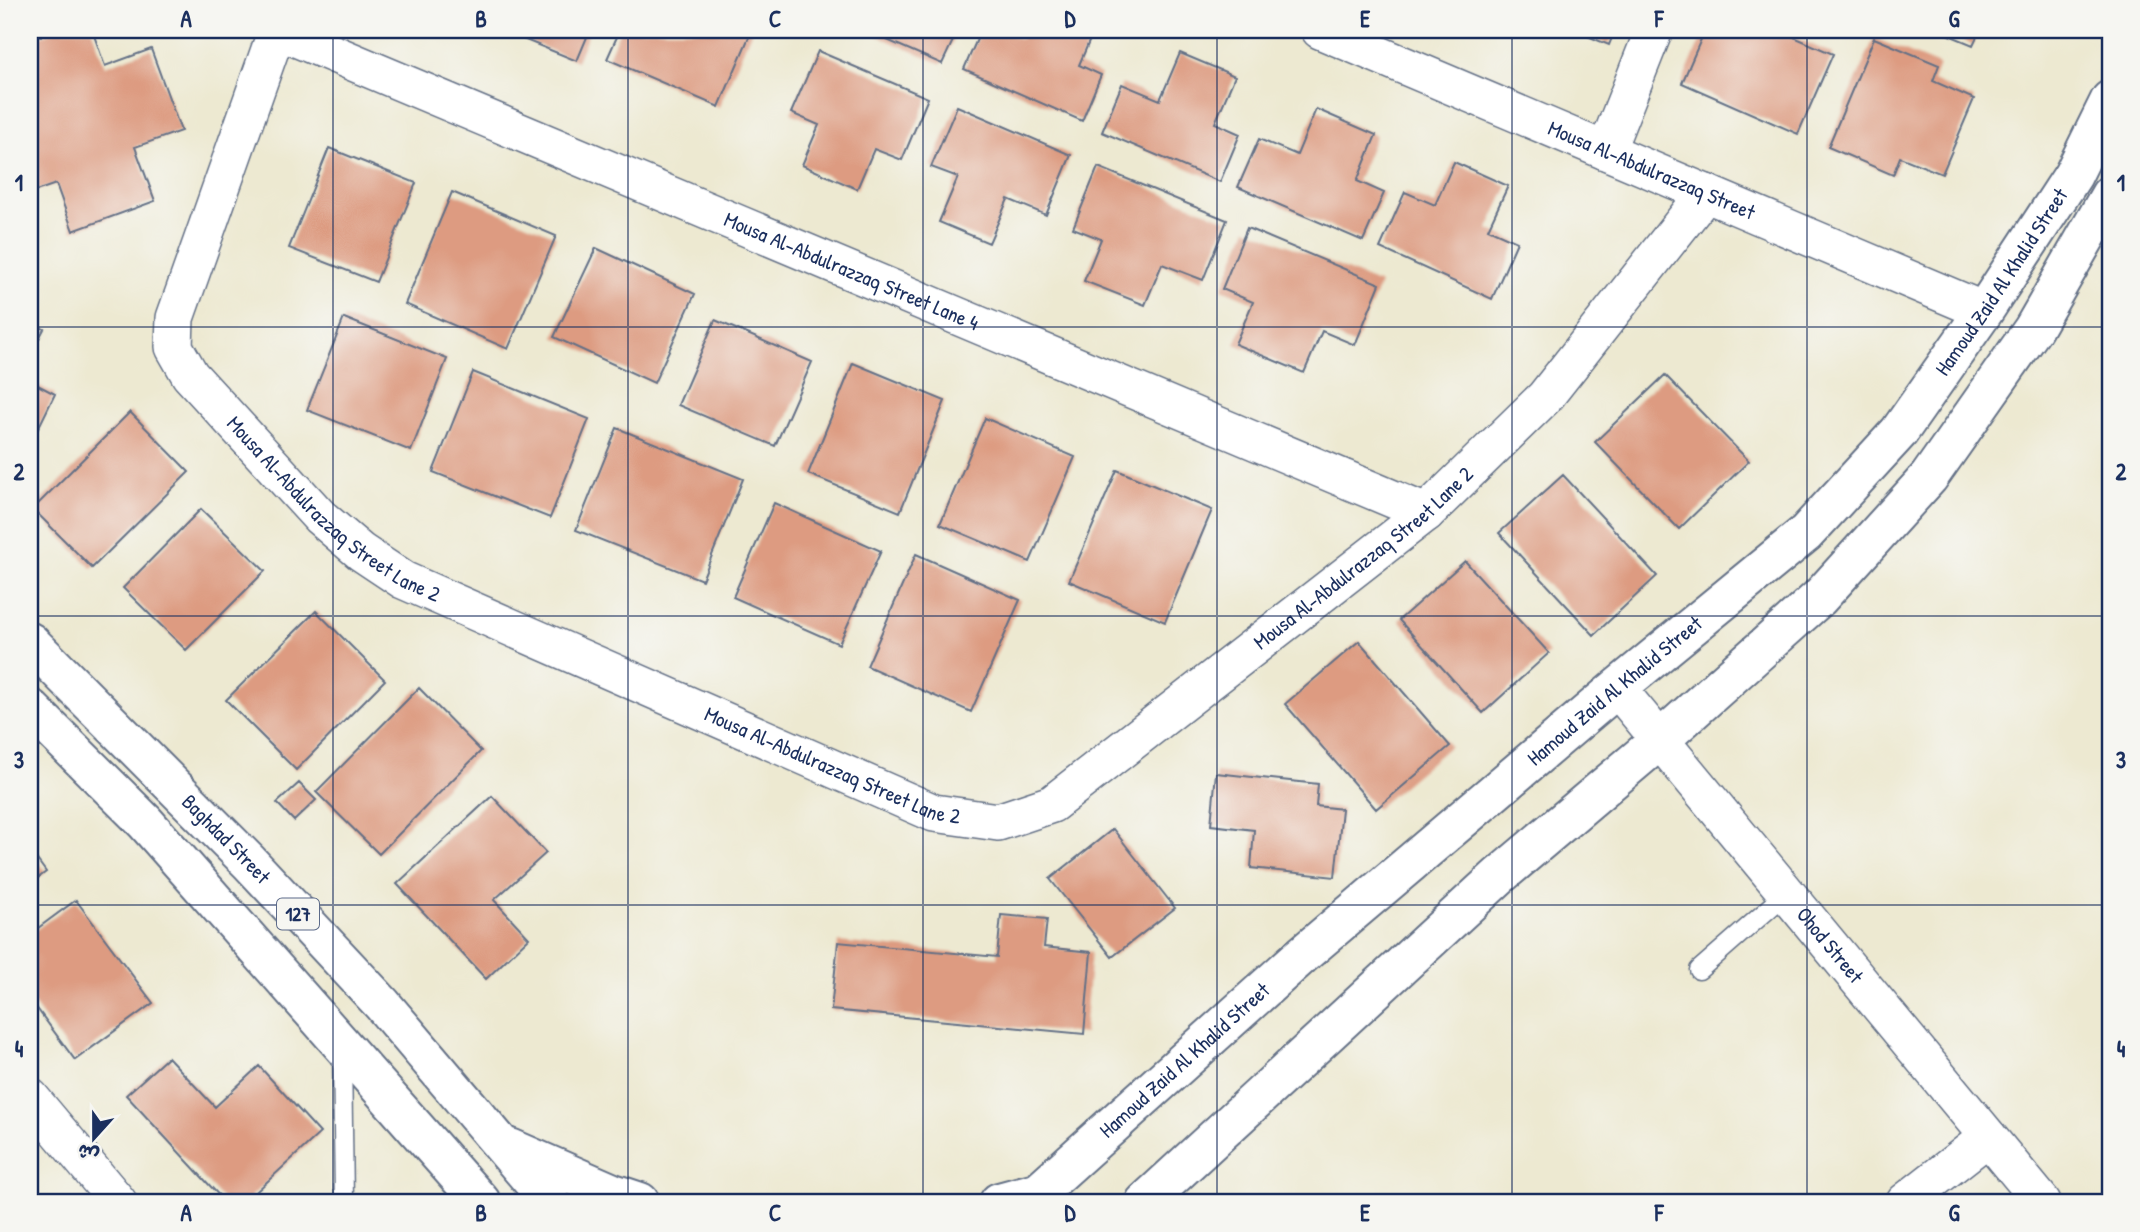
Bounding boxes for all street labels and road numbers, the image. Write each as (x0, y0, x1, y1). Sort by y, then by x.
street label: Mousa Al-Abdulrazzaq Street (1544, 113, 1760, 227)
street label: Hamoud Zaid Al Khalid Street (1928, 182, 2075, 381)
street label: Mousa Al-Abdulrazzaq Street Lane 4 (720, 205, 983, 337)
street label: Mousa Al-Abdulrazzaq Street Lane 2 (221, 409, 445, 609)
street label: Mousa Al-Abdulrazzaq Street Lane 2 (1247, 460, 1479, 656)
street label: Hamoud Zaid Al Khalid Street (1521, 608, 1709, 772)
street label: Mousa Al-Abdulrazzaq Street Lane 2 (700, 699, 962, 831)
street label: Baghdad Street (175, 788, 278, 891)
road number: 127 (277, 898, 319, 930)
street label: Ohod Street (1790, 901, 1871, 990)
street label: Hamoud Zaid Al Khalid Street (1093, 975, 1277, 1144)

